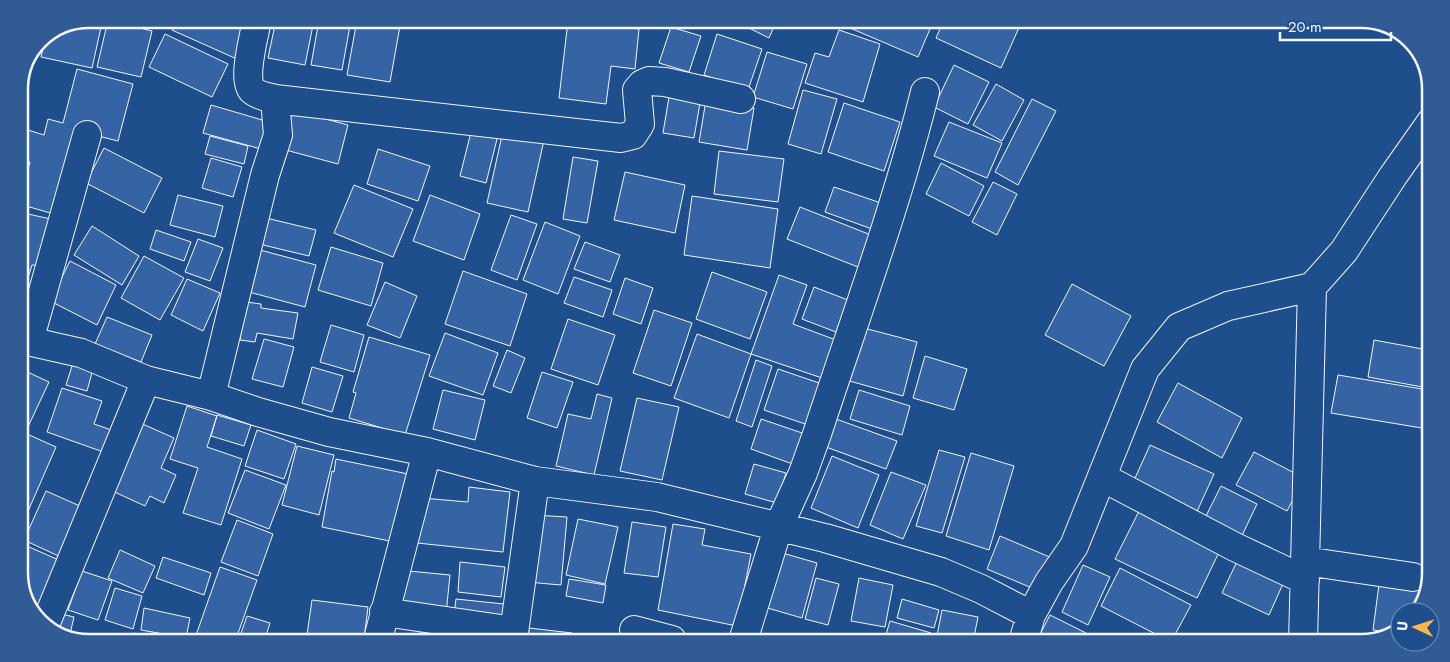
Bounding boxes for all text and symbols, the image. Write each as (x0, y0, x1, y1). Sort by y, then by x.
scale bar (1280, 10, 1391, 42)
text: 20 m (1288, 16, 1322, 38)
north arrow (1390, 602, 1440, 652)
text: U (1392, 620, 1412, 632)

